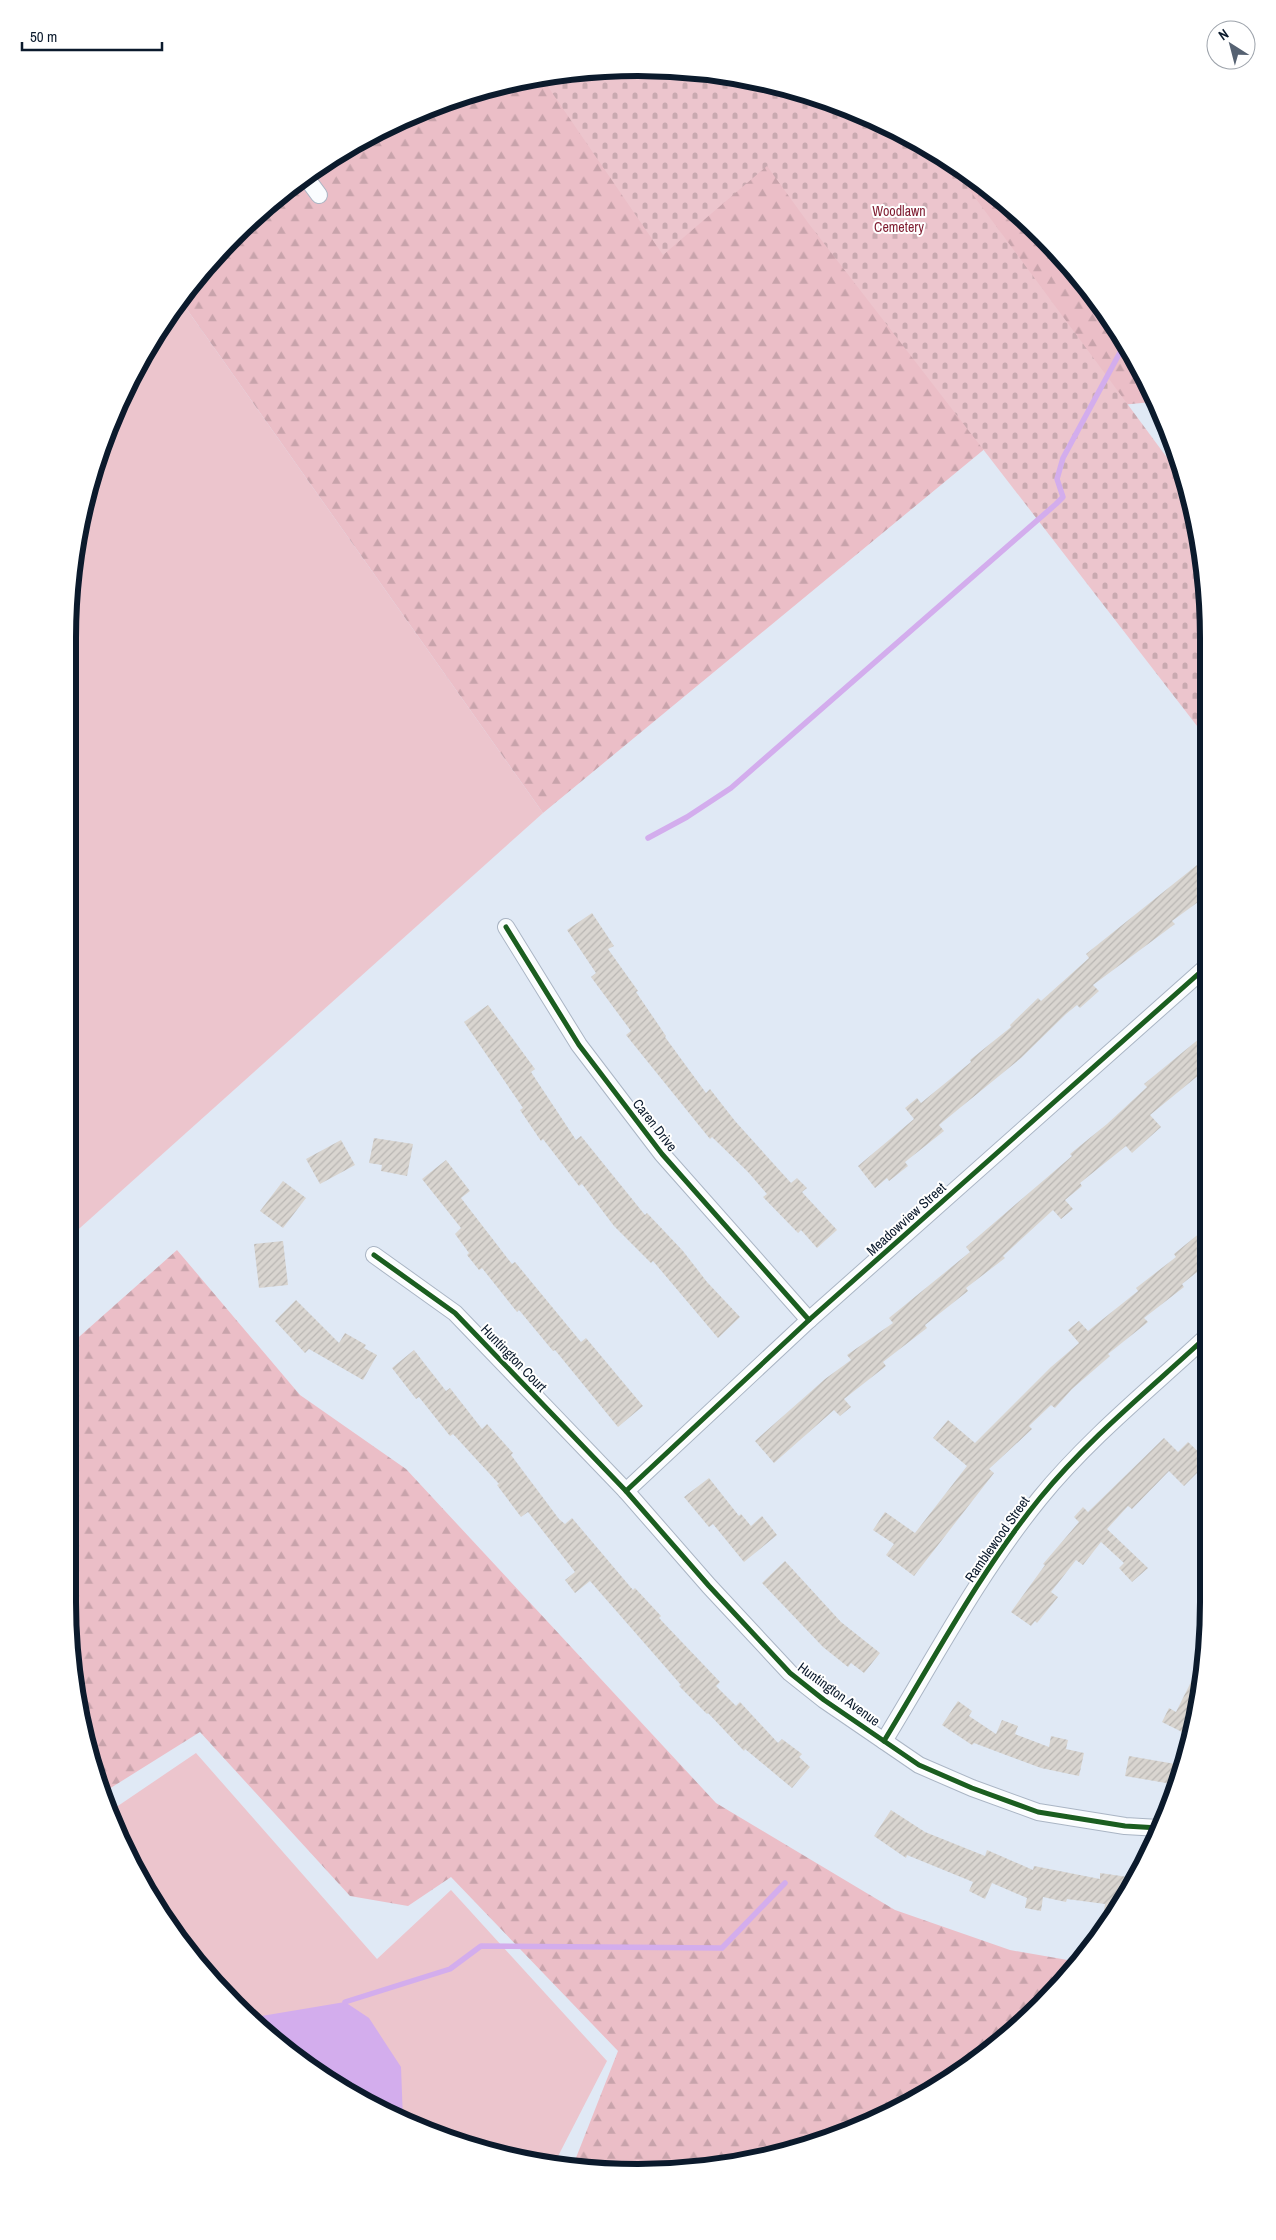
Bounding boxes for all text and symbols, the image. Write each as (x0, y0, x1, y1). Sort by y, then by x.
scale bar (22, 20, 162, 52)
north arrow (1206, 20, 1256, 70)
text: N (1215, 25, 1232, 44)
text: 50 m (30, 26, 57, 47)
park label: Woodlawn Cemetery (872, 202, 926, 236)
street label: Caren Drive (629, 1095, 681, 1155)
street label: Meadowview Street (863, 1179, 949, 1259)
street label: Huntington Court (477, 1320, 551, 1396)
street label: Ramblewood Street (961, 1493, 1033, 1585)
street label: Huntington Avenue (794, 1658, 884, 1730)

